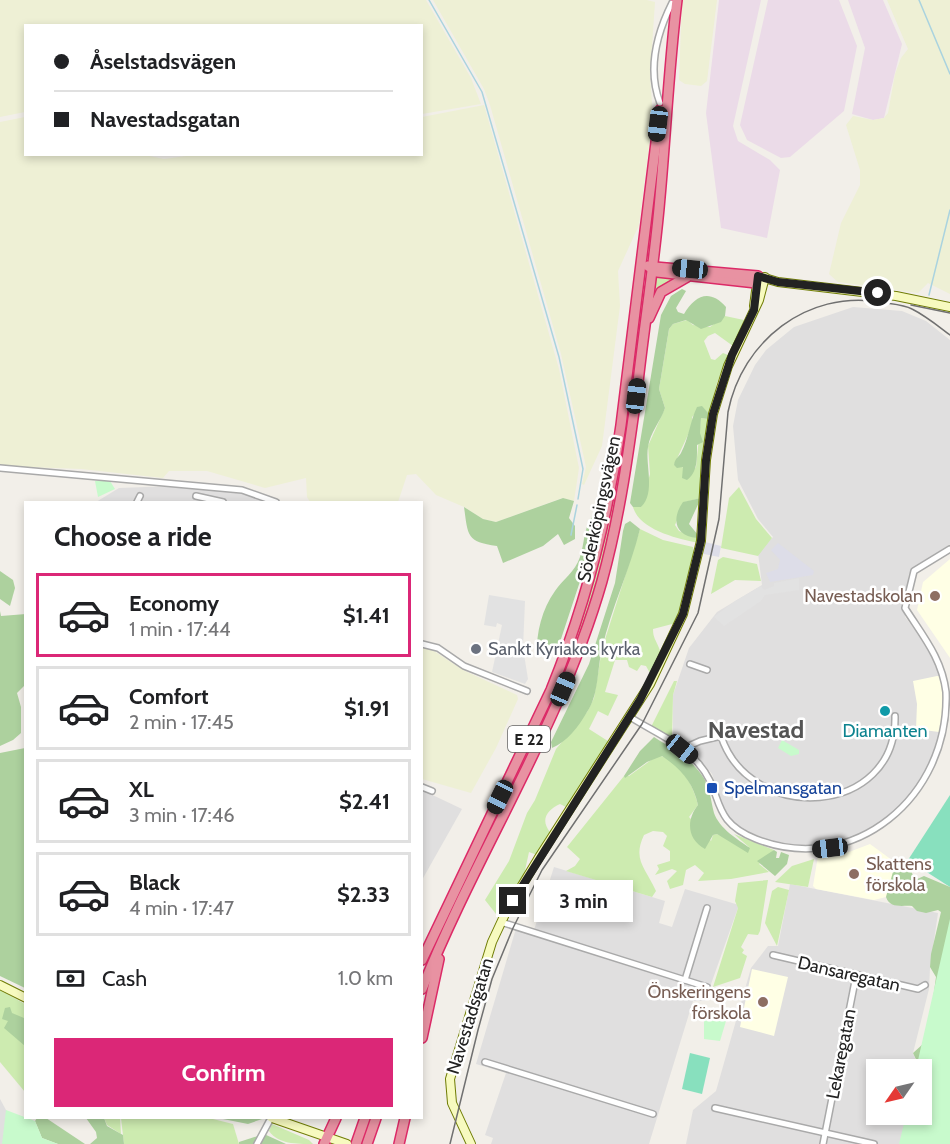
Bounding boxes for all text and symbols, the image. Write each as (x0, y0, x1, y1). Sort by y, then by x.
text: Åselstadsvägen (90, 48, 236, 75)
car (647, 105, 669, 143)
text: Navestadsgatan (90, 106, 240, 133)
car (671, 258, 709, 280)
route start (864, 279, 891, 306)
car (625, 377, 647, 415)
street label: Söderköpingsvägen (573, 434, 625, 584)
text: Choose a ride (54, 520, 212, 553)
place label: Navestadskolan (804, 585, 923, 607)
icon: car (57, 588, 111, 642)
marker: Navestadskolan (928, 589, 942, 603)
text: Economy (129, 590, 219, 617)
text: $1.41 (343, 602, 390, 629)
text: 1 min · 17:44 (129, 617, 231, 641)
place label: Sankt Kyriakos kyrka (488, 638, 641, 660)
marker: Sankt Kyriakos kyrka (469, 642, 483, 656)
car (548, 669, 578, 709)
icon: car (57, 681, 111, 735)
text: Comfort (129, 683, 208, 710)
text: $1.91 (344, 695, 390, 722)
marker: Diamanten (878, 704, 892, 718)
text: 2 min · 17:45 (129, 710, 234, 734)
district label: Navestad (708, 715, 804, 744)
place label: Diamanten (842, 720, 928, 742)
road number: E 22 (508, 726, 550, 752)
car (662, 731, 702, 767)
icon: car (57, 774, 111, 828)
text: XL (129, 776, 154, 803)
car (484, 777, 516, 817)
place label: Spelmansgatan (724, 777, 842, 799)
marker: Spelmansgatan (705, 781, 719, 795)
text: $2.41 (339, 788, 390, 815)
text: 3 min · 17:46 (129, 803, 235, 827)
car (811, 837, 849, 859)
place label: Skattens förskola (866, 853, 932, 896)
icon: car (57, 867, 111, 921)
marker: Skattens förskola (847, 867, 861, 881)
text: Black (129, 869, 180, 896)
callout: 3 min (534, 880, 633, 922)
text: $2.33 (337, 881, 390, 908)
route end (499, 887, 526, 914)
text: 3 min (559, 889, 608, 913)
text: 4 min · 17:47 (129, 896, 234, 920)
street label: Dansaregatan (796, 952, 902, 996)
street label: Navestadsgatan (442, 955, 498, 1077)
icon: cash (54, 962, 87, 995)
text: Cash (102, 965, 147, 992)
text: 1.0 km (338, 966, 393, 990)
place label: Önskeringens förskola (648, 981, 751, 1024)
marker: Önskeringens förskola (756, 995, 770, 1009)
street label: Lekaregatan (821, 1007, 861, 1101)
button: Confirm (54, 1038, 393, 1107)
north arrow (866, 1059, 932, 1125)
map controls (866, 1059, 932, 1125)

